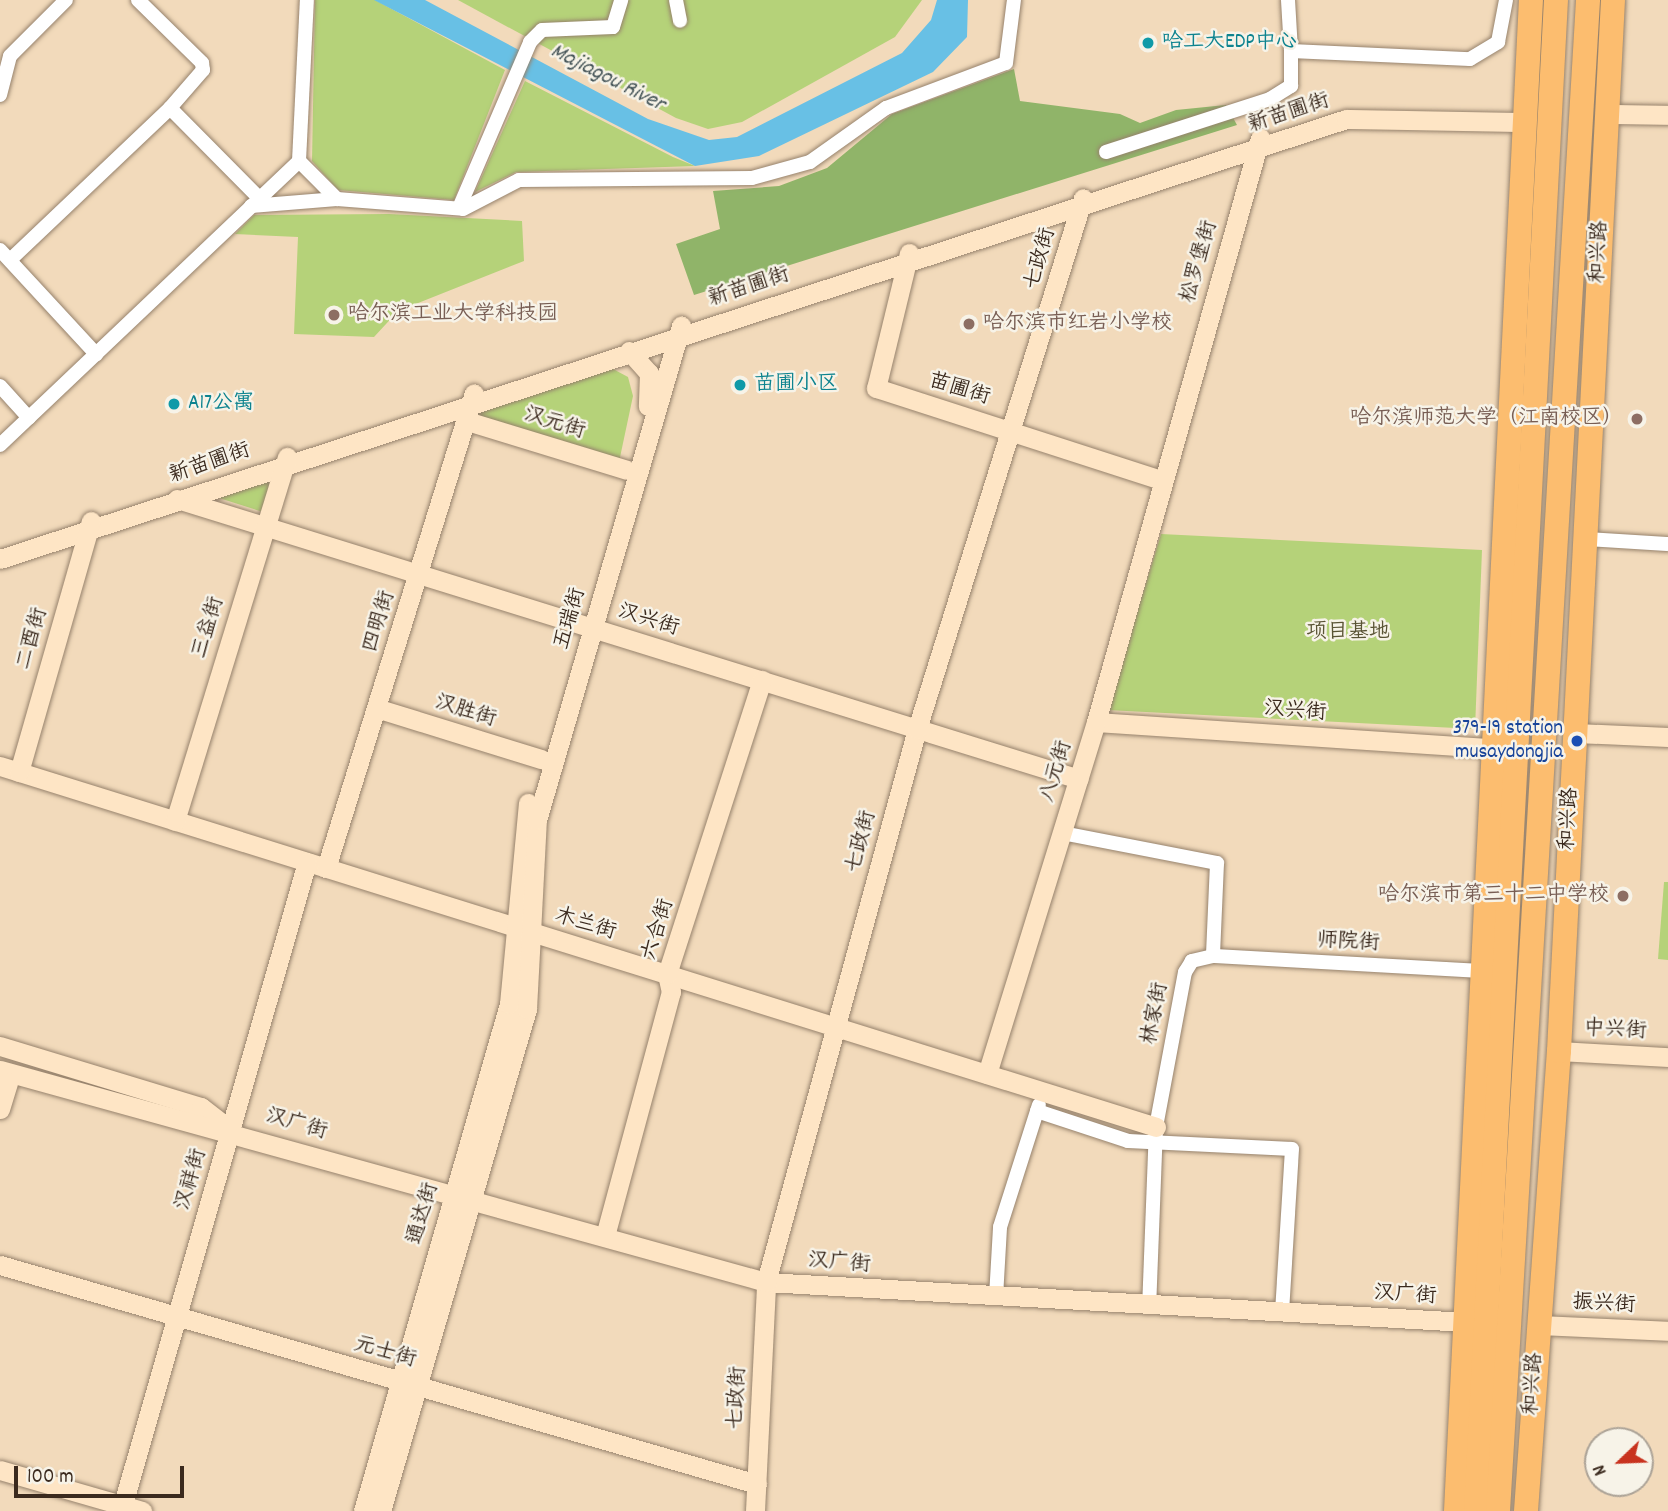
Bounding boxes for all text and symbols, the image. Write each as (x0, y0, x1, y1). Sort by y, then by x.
place label: 哈工大EDP中心 (1162, 30, 1297, 56)
marker: 哈工大EDP中心 (1140, 35, 1156, 51)
water label: Majiagou River (545, 38, 669, 120)
street label: 新苗圃街 (1245, 89, 1333, 139)
street label: 松罗堡街 (1176, 218, 1224, 306)
street label: 和兴路 (1586, 220, 1614, 284)
street label: 七政街 (1020, 225, 1062, 293)
street label: 新苗圃街 (705, 263, 793, 313)
place label: 哈尔滨工业大学科技园 (348, 302, 558, 328)
marker: 哈尔滨工业大学科技园 (326, 307, 342, 323)
place label: 哈尔滨市红岩小学校 (983, 311, 1172, 337)
marker: 哈尔滨市红岩小学校 (961, 316, 977, 332)
street label: 苗圃街 (925, 369, 993, 411)
place label: 苗圃小区 (754, 372, 838, 398)
marker: 苗圃小区 (732, 377, 748, 393)
place label: A17公寓 (188, 391, 254, 417)
marker: A17公寓 (166, 396, 182, 412)
street label: 汉元街 (520, 403, 588, 445)
place label: 哈尔滨师范大学（江南校区） (1350, 406, 1623, 432)
marker: 哈尔滨师范大学（江南校区） (1629, 411, 1645, 427)
street label: 新苗圃街 (166, 438, 254, 490)
street label: 五瑞街 (550, 585, 592, 653)
street label: 四明街 (359, 588, 401, 656)
street label: 三益街 (188, 594, 230, 662)
street label: 汉兴街 (614, 600, 682, 642)
street label: 二酉街 (12, 605, 54, 673)
park label: 项目基地 (1306, 620, 1390, 646)
street label: 汉胜街 (431, 691, 499, 733)
street label: 汉兴街 (1263, 697, 1327, 727)
place label: 379-19 station musaydongjia (1453, 716, 1563, 766)
marker: 379-19 station musaydongjia (1569, 733, 1585, 749)
street label: 八元街 (1036, 738, 1078, 806)
street label: 和兴路 (1556, 787, 1584, 851)
street label: 七政街 (842, 808, 882, 876)
place label: 哈尔滨市第三十二中学校 (1378, 883, 1609, 909)
marker: 哈尔滨市第三十二中学校 (1615, 888, 1631, 904)
street label: 六合街 (638, 896, 680, 964)
street label: 木兰街 (551, 904, 619, 946)
street label: 师院街 (1316, 929, 1380, 957)
street label: 林家街 (1138, 981, 1174, 1047)
street label: 中兴街 (1583, 1017, 1647, 1045)
street label: 汉广街 (262, 1104, 330, 1146)
street label: 汉祥街 (171, 1146, 213, 1214)
street label: 通达街 (403, 1180, 445, 1248)
street label: 汉广街 (807, 1249, 871, 1279)
street label: 汉广街 (1373, 1282, 1437, 1310)
street label: 振兴街 (1572, 1291, 1636, 1319)
street label: 元士街 (351, 1332, 419, 1374)
street label: 和兴路 (1519, 1352, 1549, 1416)
street label: 七政街 (724, 1366, 752, 1430)
north arrow (1584, 1427, 1654, 1497)
scale bar (18, 1452, 187, 1496)
text: N (1587, 1460, 1615, 1479)
text: 100 m (27, 1463, 74, 1493)

